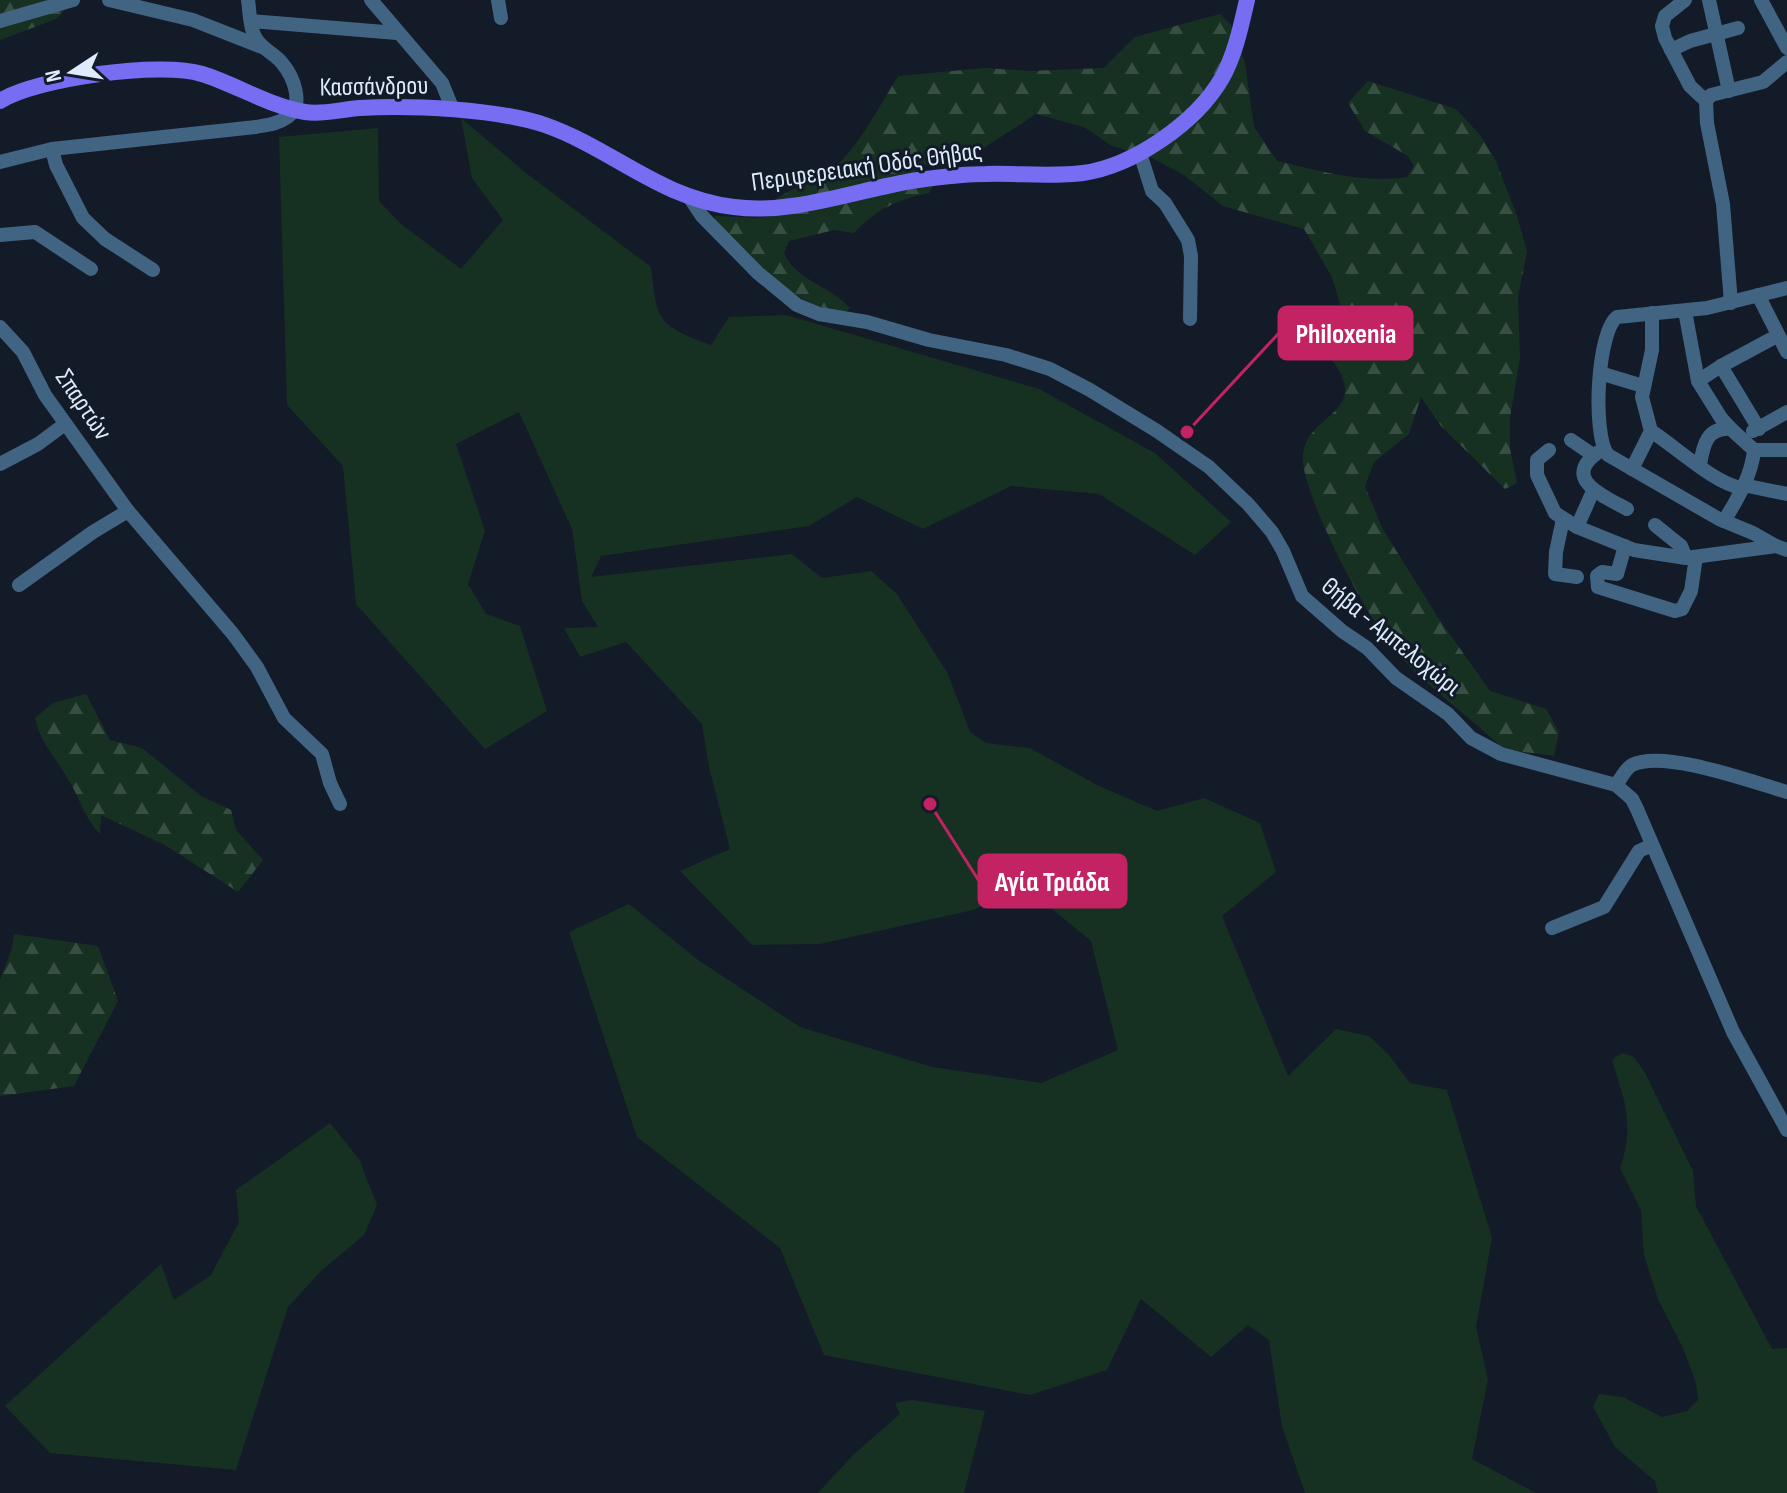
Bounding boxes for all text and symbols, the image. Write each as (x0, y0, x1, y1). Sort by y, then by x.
north arrow (32, 32, 112, 112)
text: N (39, 67, 68, 84)
street label: Κασσάνδρου (319, 71, 429, 103)
street label: Περιφερειακή Οδός Θήβας (749, 135, 985, 199)
callout: Philoxenia (1279, 307, 1412, 359)
text: Philoxenia (1295, 318, 1397, 351)
street label: Σπαρτών (48, 364, 118, 446)
street label: Θήβα - Αμπελοχώρι (1315, 571, 1468, 703)
callout: Αγία Τριάδα (979, 855, 1126, 907)
text: Αγία Τριάδα (994, 866, 1110, 899)

